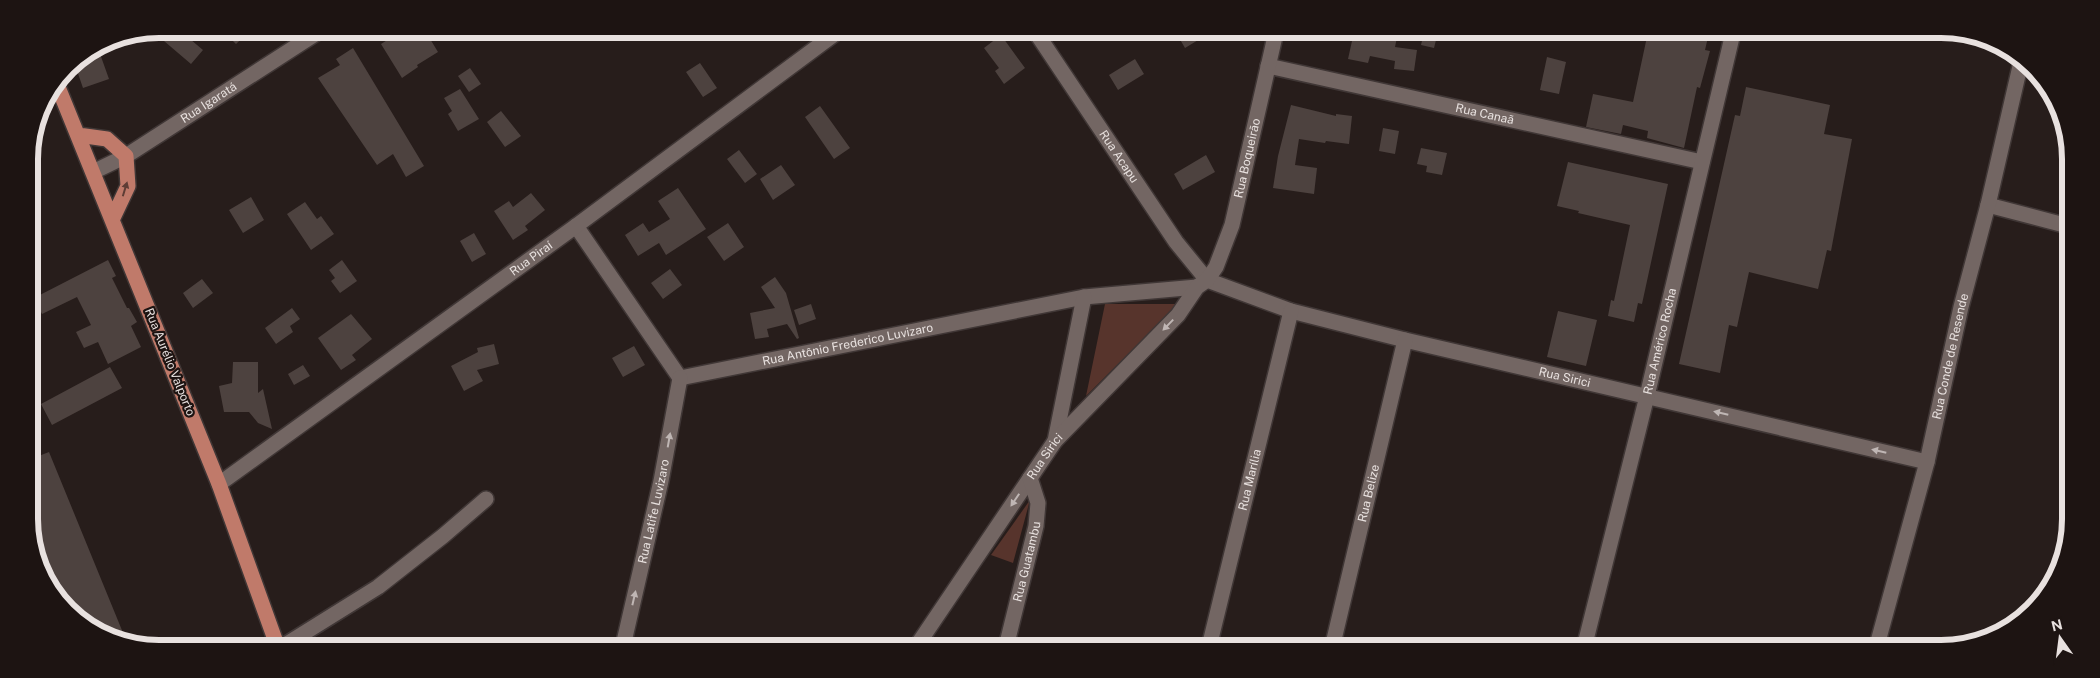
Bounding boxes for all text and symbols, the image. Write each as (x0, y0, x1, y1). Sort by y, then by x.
street label: Rua Igaratá (178, 80, 239, 126)
street label: Rua Canaã (1454, 101, 1515, 127)
street label: Rua Boqueirão (1231, 117, 1263, 199)
street label: Rua Acapu (1096, 128, 1141, 185)
one-way arrow (122, 181, 130, 196)
street label: Rua Piraí (507, 238, 556, 279)
street label: Rua Américo Rocha (1641, 287, 1679, 396)
street label: Rua Conde de Resende (1930, 292, 1971, 421)
street label: Rua Aurélio Valporto (142, 306, 198, 418)
one-way arrow (1162, 319, 1174, 331)
street label: Rua Antônio Frederico Luvizaro (761, 320, 934, 368)
street label: Rua Sirici (1537, 364, 1592, 390)
one-way arrow (1714, 409, 1729, 417)
street label: Rua Sirici (1024, 430, 1066, 482)
one-way arrow (665, 431, 673, 447)
one-way arrow (1872, 447, 1887, 455)
street label: Rua Marília (1236, 448, 1264, 512)
street label: Rua Latife Luvizaro (635, 458, 672, 565)
street label: Rua Belize (1355, 463, 1382, 523)
one-way arrow (1010, 493, 1020, 506)
street label: Rua Guatambu (1010, 521, 1043, 603)
one-way arrow (630, 591, 638, 606)
north arrow (2035, 613, 2085, 663)
text: N (2050, 616, 2064, 634)

